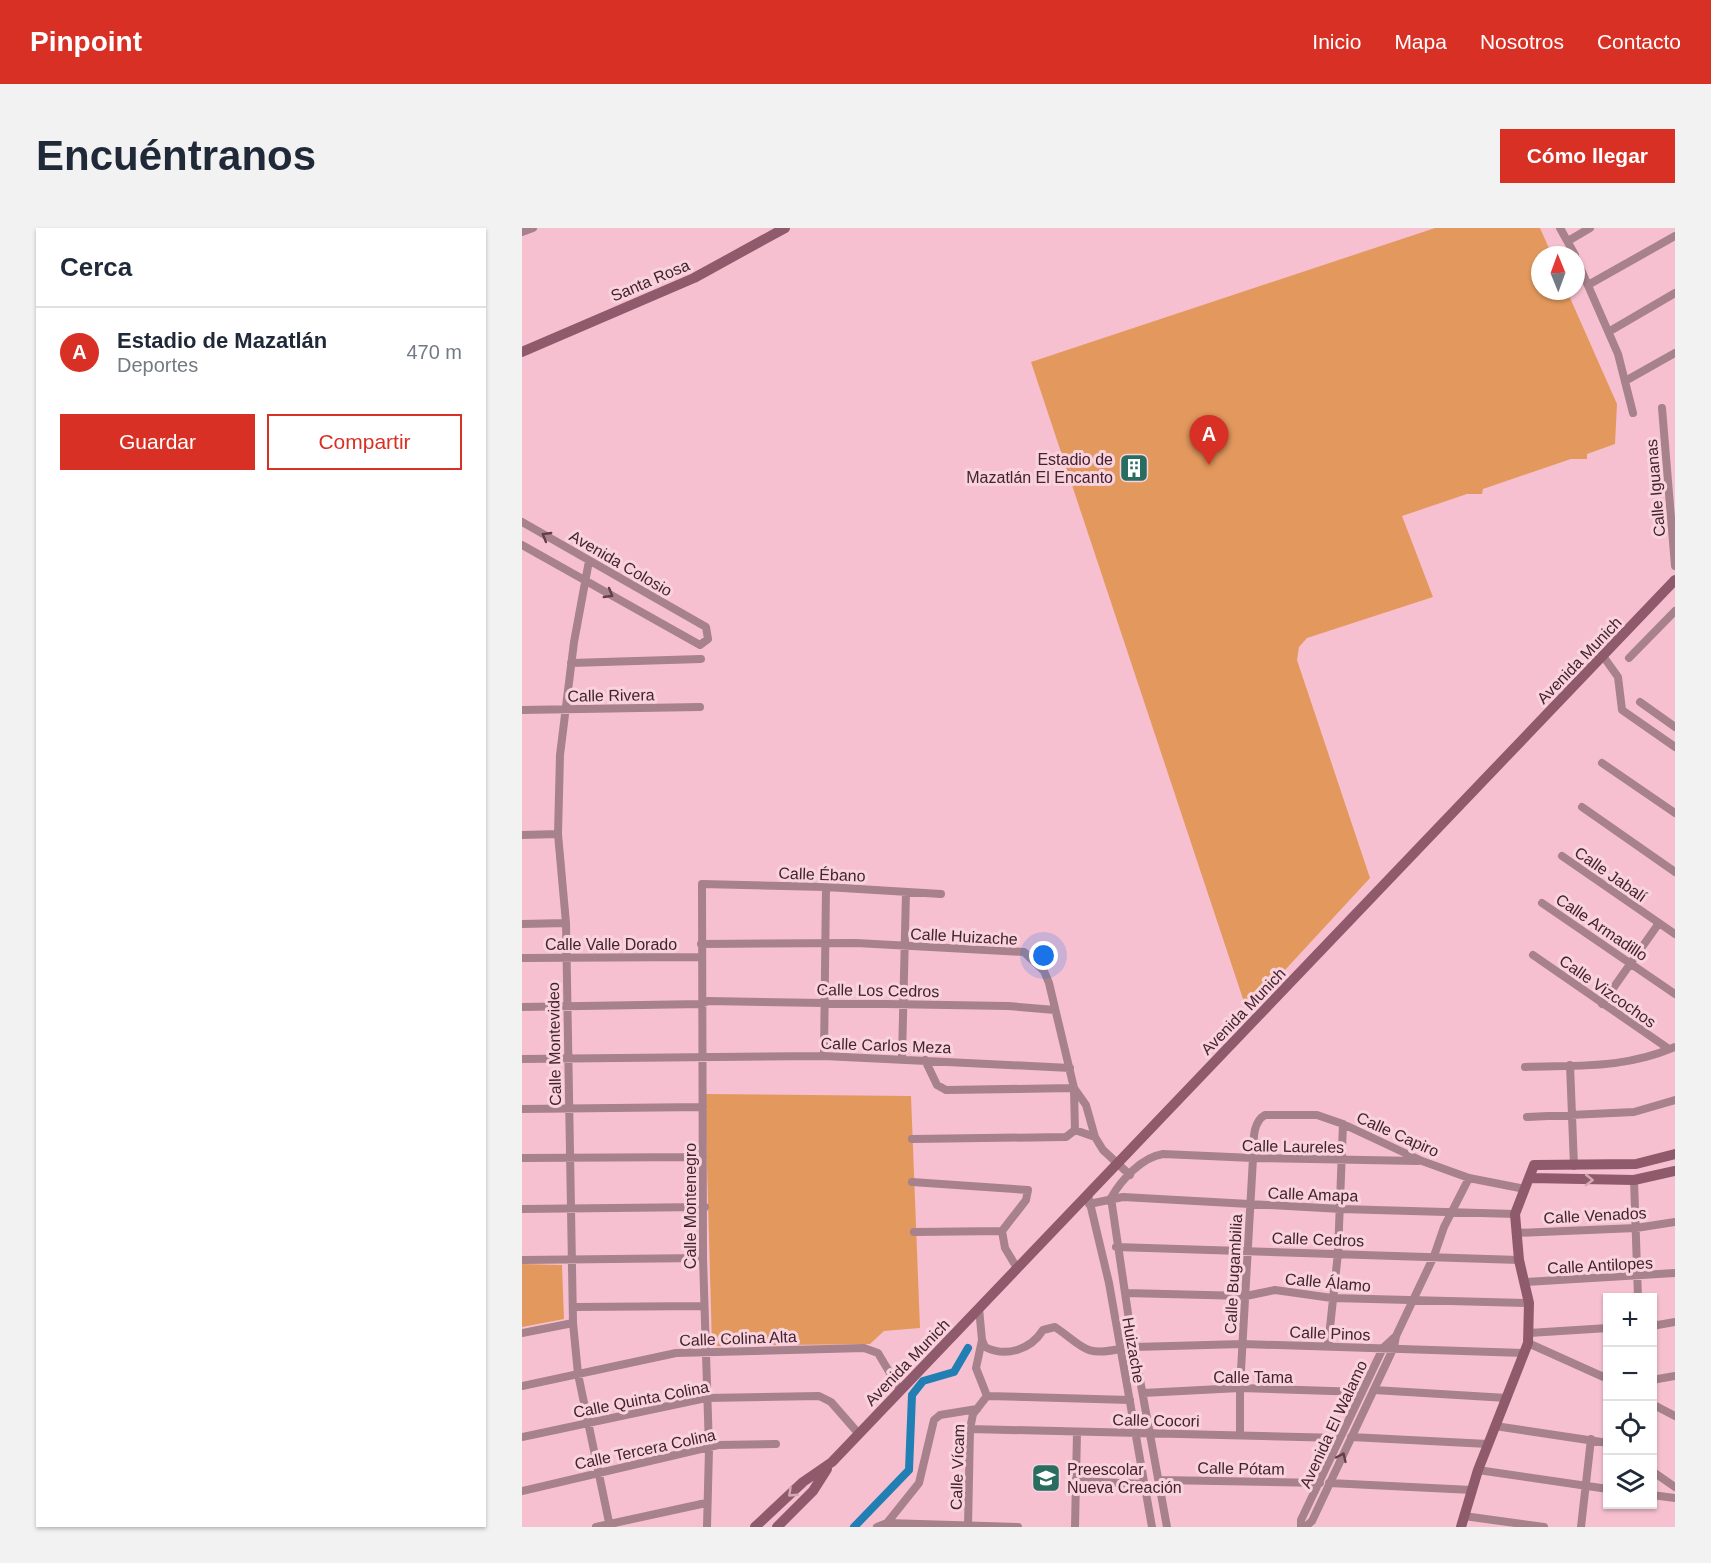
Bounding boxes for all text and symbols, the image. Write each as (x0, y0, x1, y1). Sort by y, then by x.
text: Pinpoint (30, 26, 142, 57)
text: Inicio (1312, 30, 1361, 53)
text: Mapa (1394, 30, 1447, 53)
text: Nosotros (1480, 30, 1564, 53)
text: Contacto (1597, 30, 1681, 53)
button: Cómo llegar (1500, 129, 1675, 183)
text: Encuéntranos (36, 132, 316, 179)
north arrow (1531, 246, 1585, 300)
text: Cerca (60, 252, 132, 282)
street label: Santa Rosa (608, 256, 692, 305)
text: Estadio de Mazatlán (117, 328, 327, 353)
text: A (72, 341, 87, 363)
text: 470 m (406, 341, 462, 363)
text: Deportes (117, 354, 198, 376)
button: Guardar (60, 414, 255, 470)
button: Compartir (267, 414, 462, 470)
pin: A (1190, 416, 1228, 465)
street label: Calle Iguanas (1643, 438, 1668, 537)
place label: Estadio de Mazatlán El Encanto (966, 451, 1113, 486)
building icon: Estadio de Mazatlán El Encanto (1118, 452, 1150, 484)
street label: Avenida Colosio (567, 527, 675, 600)
one-way arrow (542, 531, 552, 543)
one-way arrow (603, 587, 614, 598)
street label: Avenida Munich (1534, 614, 1625, 707)
street label: Calle Rivera (567, 686, 655, 705)
street label: Calle Jabalí (1572, 843, 1650, 906)
street label: Calle Ébano (778, 863, 866, 885)
street label: Calle Armadillo (1553, 891, 1651, 964)
street label: Calle Huizache (910, 925, 1018, 948)
street label: Calle Valle Dorado (545, 936, 677, 953)
your location (1029, 941, 1058, 970)
street label: Calle Vizcochos (1556, 952, 1659, 1031)
street label: Avenida Munich (1198, 965, 1289, 1058)
street label: Calle Los Cedros (816, 981, 939, 1000)
street label: Calle Montevideo (545, 982, 564, 1106)
street label: Calle Carlos Meza (820, 1035, 952, 1056)
street label: Calle Capiro (1354, 1109, 1442, 1160)
street label: Calle Laureles (1242, 1137, 1344, 1156)
street label: Calle Montenegro (682, 1143, 699, 1269)
one-way arrow (1584, 1174, 1593, 1187)
street label: Calle Amapa (1267, 1184, 1359, 1205)
street label: Calle Venados (1543, 1204, 1647, 1227)
street label: Calle Bugambilia (1222, 1214, 1245, 1334)
street label: Calle Cedros (1271, 1229, 1364, 1250)
street label: Calle Antilopes (1547, 1254, 1653, 1277)
street label: Calle Álamo (1284, 1269, 1372, 1295)
map controls (1603, 1293, 1657, 1509)
button: + (1603, 1293, 1657, 1347)
street label: Avenida Munich (862, 1316, 953, 1409)
street label: Huizache (1119, 1316, 1148, 1385)
street label: Calle Pinos (1289, 1324, 1371, 1343)
street label: Calle Colina Alta (679, 1328, 797, 1349)
button: − (1603, 1347, 1657, 1401)
street label: Avenida El Walamo (1296, 1358, 1371, 1491)
street label: Calle Tama (1213, 1369, 1293, 1386)
street label: Calle Quinta Colina (572, 1378, 710, 1421)
button: locate (1603, 1401, 1657, 1455)
street label: Calle Cocori (1112, 1411, 1200, 1430)
street label: Calle Vícam (947, 1424, 967, 1510)
street label: Calle Tercera Colina (573, 1426, 717, 1473)
one-way arrow (1334, 1452, 1346, 1463)
button: layers (1603, 1455, 1657, 1509)
street label: Calle Pótam (1197, 1459, 1285, 1478)
place label: Preescolar Nueva Creación (1067, 1461, 1182, 1496)
school or university icon: Preescolar Nueva Creación (1030, 1462, 1062, 1494)
one-way arrow (788, 1486, 799, 1497)

